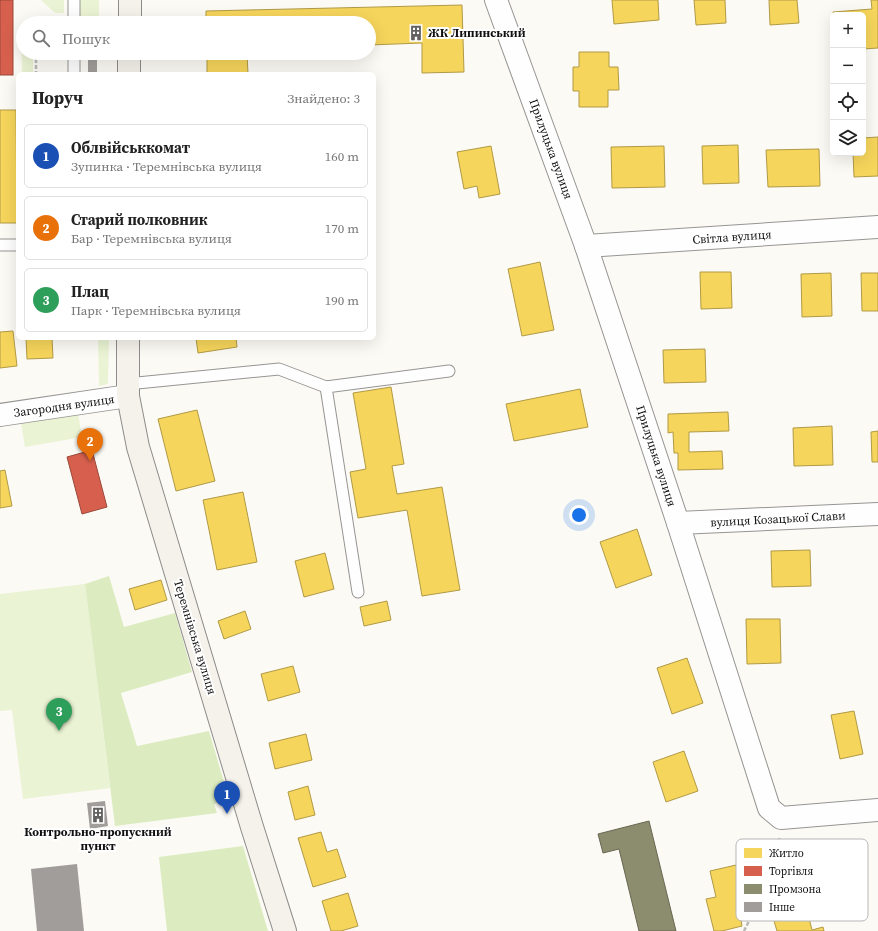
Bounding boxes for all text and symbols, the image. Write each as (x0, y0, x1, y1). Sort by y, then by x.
map controls (830, 12, 866, 156)
button: + (830, 12, 866, 48)
search box (16, 16, 376, 60)
building icon: ЖК Липинський (407, 24, 425, 42)
place label: ЖК Липинський (428, 25, 526, 41)
icon: search (30, 27, 52, 49)
text: Пошук (62, 28, 110, 49)
button: − (830, 48, 866, 84)
button: locate (830, 84, 866, 120)
text: Поруч (32, 86, 83, 110)
text: Знайдено: 3 (287, 90, 360, 107)
street label: Прилуцька вулиця (525, 97, 577, 201)
button: layers (830, 120, 866, 156)
text: Облвійськкомат (71, 137, 190, 158)
text: 1 (42, 148, 50, 165)
text: 160 m (325, 148, 359, 165)
text: Зупинка · Теремнівська вулиця (71, 158, 262, 175)
text: Старий полковник (71, 209, 208, 230)
text: 2 (42, 220, 50, 237)
text: 170 m (325, 220, 359, 237)
street label: Світла вулиця (692, 226, 772, 248)
text: Бар · Теремнівська вулиця (71, 230, 232, 247)
text: Плац (71, 281, 109, 302)
text: 3 (42, 292, 50, 309)
text: 190 m (325, 292, 359, 309)
text: Парк · Теремнівська вулиця (71, 302, 241, 319)
street label: Загородня вулиця (13, 391, 115, 421)
street label: Прилуцька вулиця (632, 403, 680, 509)
pin: 2 (77, 428, 103, 461)
your location (569, 505, 589, 525)
street label: вулиця Козацької Слави (710, 507, 846, 531)
street label: Теремнівська вулиця (170, 578, 220, 696)
pin: 3 (46, 698, 72, 731)
pin: 1 (214, 781, 240, 814)
building icon: Контрольно-пропускний пункт (89, 806, 107, 824)
place label: Контрольно-пропускний пункт (24, 824, 172, 854)
legend (736, 839, 868, 921)
text: Житло (769, 846, 804, 861)
text: Торгівля (769, 864, 813, 879)
text: Промзона (769, 882, 822, 897)
text: Інше (769, 900, 795, 915)

